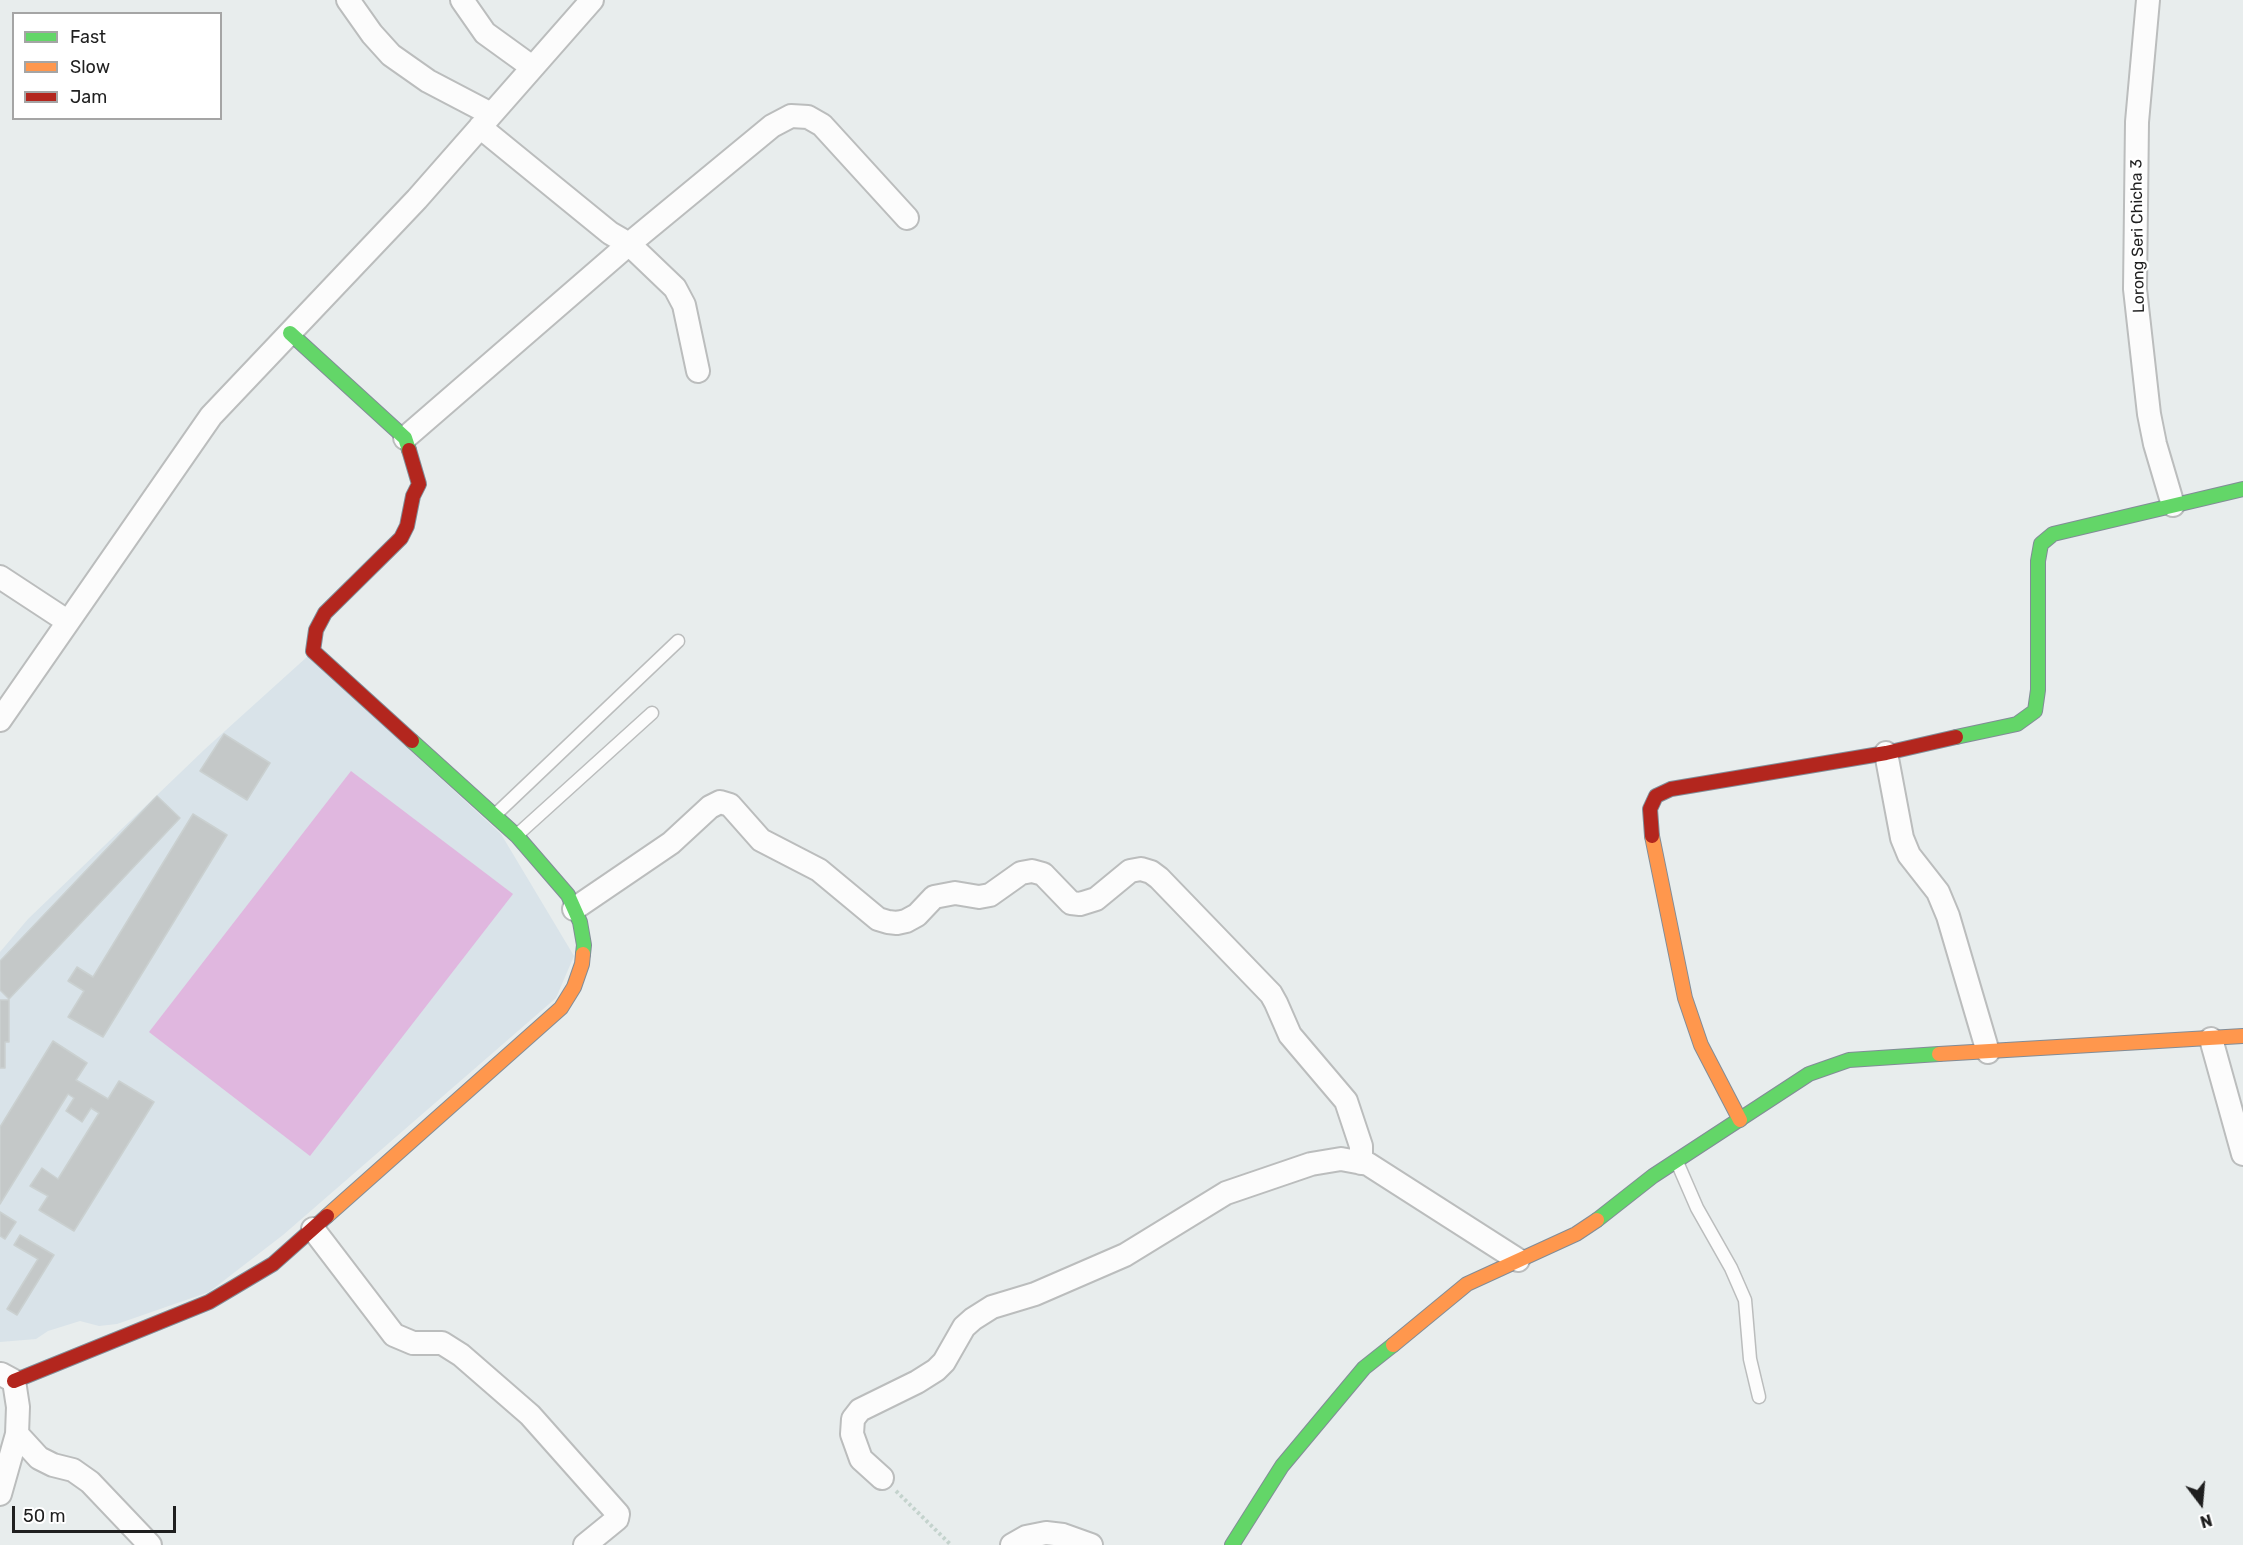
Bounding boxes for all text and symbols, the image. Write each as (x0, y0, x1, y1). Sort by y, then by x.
legend (12, 12, 222, 120)
text: Fast (70, 26, 106, 48)
text: Slow (70, 56, 110, 78)
text: Jam (70, 86, 107, 108)
street label: Lorong Seri Chicha 3 (2127, 159, 2149, 313)
north arrow (2171, 1473, 2231, 1533)
scale bar (15, 1494, 178, 1532)
text: 50 m (23, 1505, 66, 1527)
text: N (2198, 1510, 2214, 1532)

